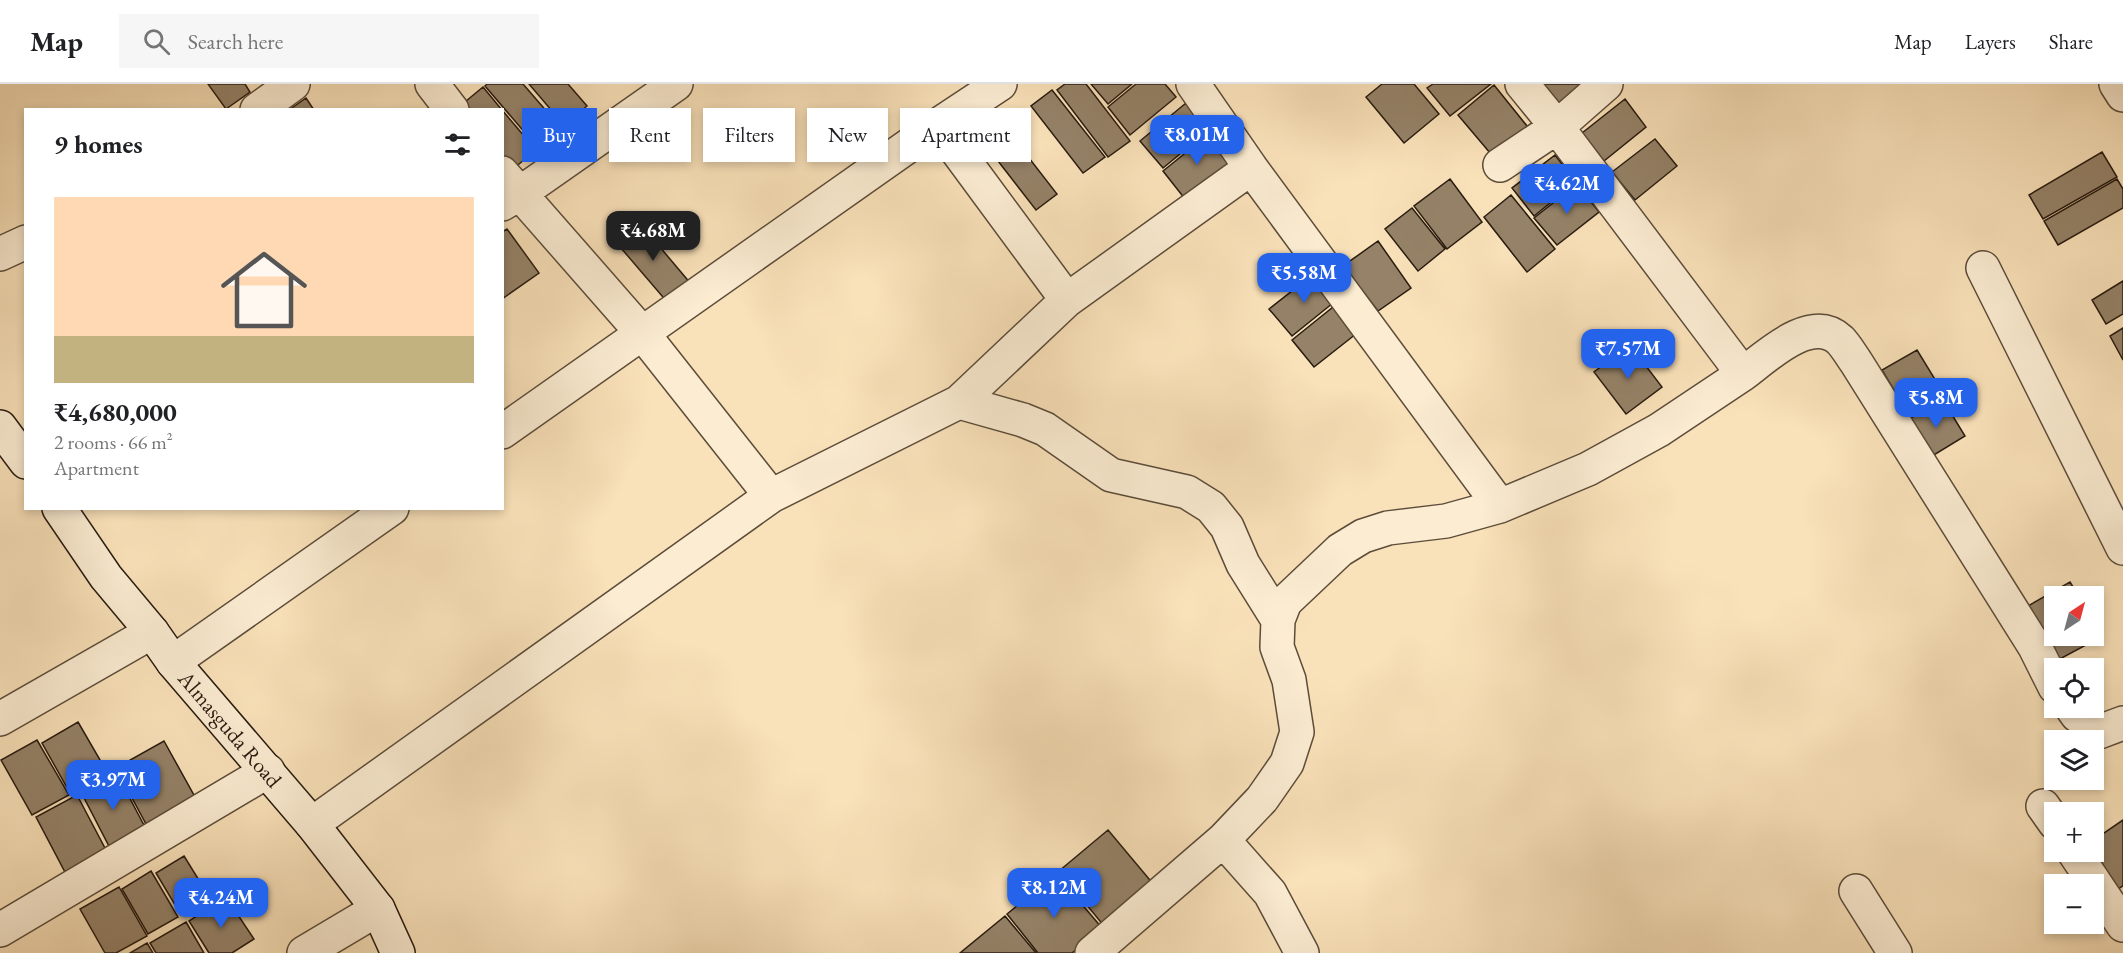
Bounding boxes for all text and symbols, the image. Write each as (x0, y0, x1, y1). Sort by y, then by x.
search box (119, 14, 539, 68)
text: Map (30, 23, 83, 59)
icon: search (140, 25, 173, 58)
text: Search here (188, 27, 283, 56)
text: Map (1894, 28, 1932, 55)
text: Layers (1965, 28, 2016, 55)
text: Share (2049, 28, 2093, 55)
chip: Buy (522, 108, 597, 162)
chip: Rent (609, 108, 691, 162)
chip: Filters (703, 108, 795, 162)
chip: New (807, 108, 888, 162)
chip: Apartment (900, 108, 1031, 162)
pin: ₹8.01M (1148, 115, 1246, 166)
text: ₹8.01M (1164, 121, 1230, 147)
text: 9 homes (54, 127, 143, 161)
icon: filters (441, 128, 474, 161)
pin: ₹4.62M (1518, 164, 1616, 215)
text: ₹4.62M (1534, 170, 1600, 196)
pin: ₹4.68M (604, 211, 702, 262)
text: ₹4.68M (620, 217, 686, 243)
icon: home (210, 236, 318, 344)
pin: ₹5.58M (1255, 253, 1353, 304)
text: ₹5.58M (1271, 259, 1337, 285)
pin: ₹7.57M (1579, 329, 1677, 380)
text: ₹7.57M (1595, 335, 1661, 361)
pin: ₹5.8M (1894, 378, 1978, 429)
text: ₹5.8M (1909, 384, 1964, 410)
text: ₹4,680,000 (54, 395, 177, 429)
text: 2 rooms · 66 m² (54, 429, 173, 455)
text: Apartment (54, 455, 139, 481)
north arrow (2044, 586, 2104, 646)
map controls (2044, 586, 2104, 934)
button: locate (2044, 658, 2104, 718)
street label: Almasguda Road (172, 664, 289, 794)
button: layers (2044, 730, 2104, 790)
pin: ₹3.97M (64, 760, 162, 811)
text: ₹3.97M (80, 766, 146, 792)
button: + (2044, 802, 2104, 862)
pin: ₹8.12M (1005, 868, 1103, 919)
text: ₹8.12M (1021, 874, 1087, 900)
button: − (2044, 874, 2104, 934)
pin: ₹4.24M (172, 878, 270, 929)
text: ₹4.24M (188, 884, 254, 910)

